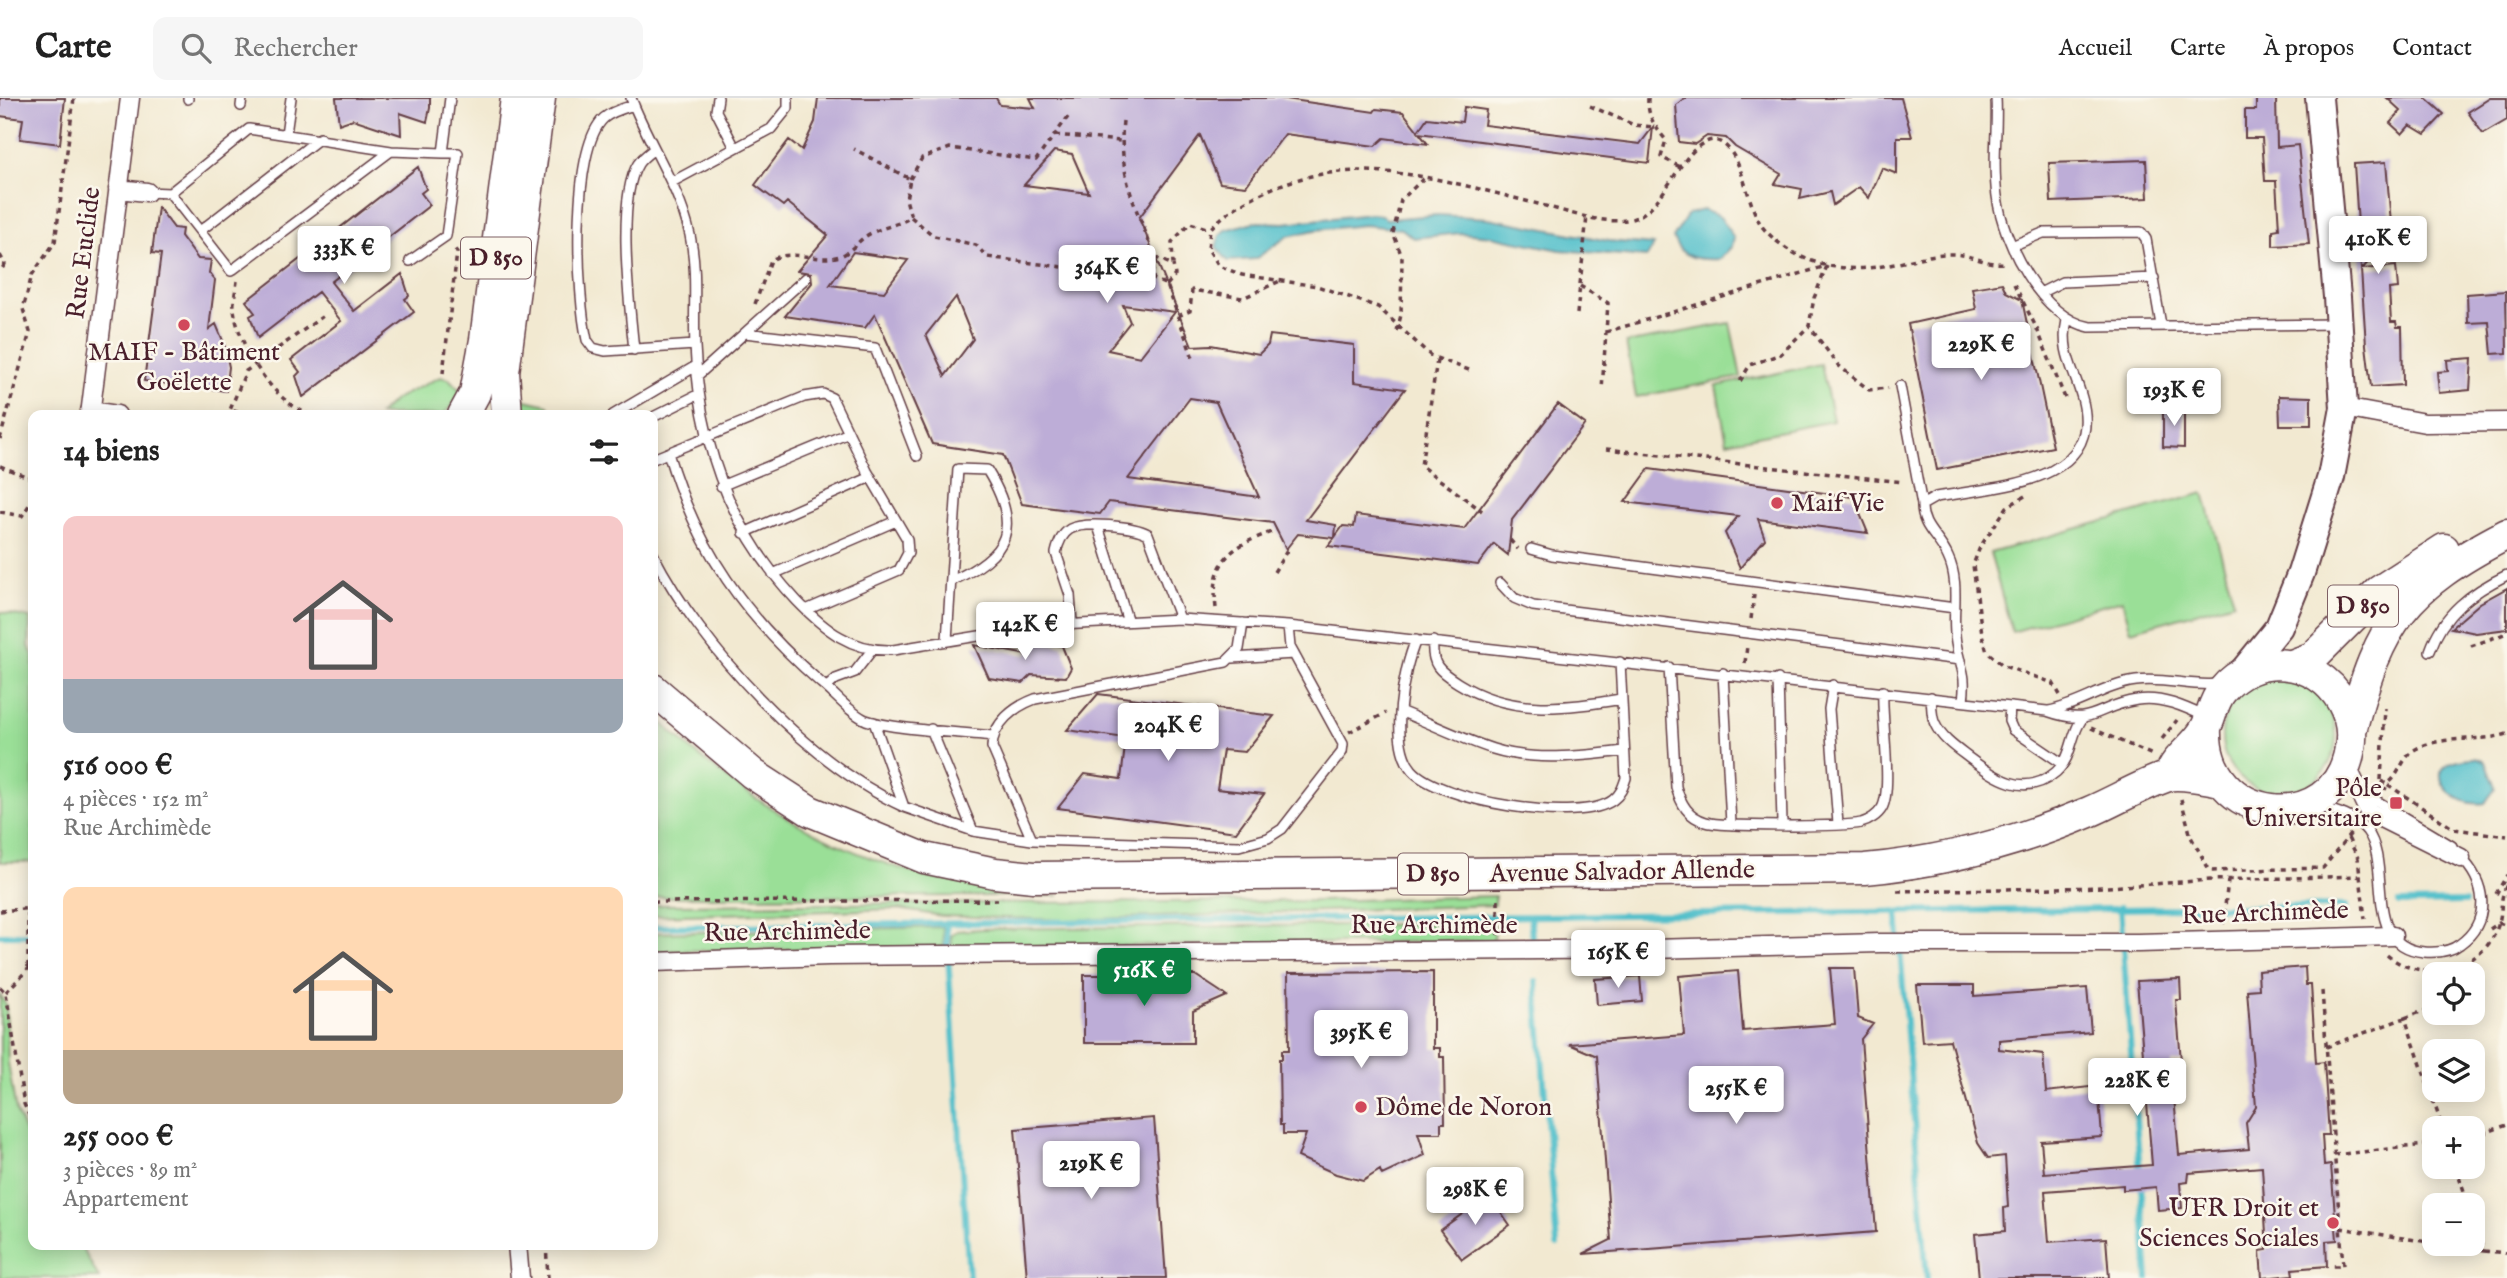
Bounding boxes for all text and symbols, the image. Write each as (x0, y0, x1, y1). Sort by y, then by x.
search box (153, 17, 643, 80)
text: Carte (35, 27, 111, 69)
icon: search (177, 29, 215, 67)
text: Rechercher (233, 32, 358, 65)
text: Accueil (2059, 33, 2132, 64)
text: Carte (2170, 33, 2226, 64)
text: À propos (2264, 33, 2354, 64)
text: Contact (2392, 33, 2472, 64)
street label: Rue Euclide (60, 185, 108, 321)
pin: 410K € (2321, 216, 2435, 276)
text: 410K € (2345, 224, 2411, 253)
pin: 333K € (287, 226, 401, 286)
text: 333K € (314, 234, 374, 263)
road number: D 850 (461, 238, 531, 278)
pin: 364K € (1050, 246, 1164, 305)
text: 364K € (1075, 253, 1139, 282)
marker: MAIF - Bâtiment Goëlette (176, 317, 192, 333)
pin: 229K € (1924, 322, 2038, 382)
text: 229K € (1948, 330, 2014, 359)
place label: MAIF - Bâtiment Goëlette (88, 336, 280, 399)
pin: 193K € (2117, 368, 2231, 428)
text: 193K € (2143, 376, 2205, 405)
text: 14 biens (63, 433, 160, 471)
icon: filters (585, 433, 623, 471)
place label: Maif Vie (1791, 487, 1885, 520)
marker: Maif Vie (1769, 495, 1785, 511)
icon: home (280, 562, 406, 688)
road number: D 850 (2328, 586, 2398, 626)
pin: 142K € (968, 602, 1082, 662)
text: 142K € (992, 610, 1058, 639)
pin: 204K € (1111, 704, 1225, 763)
text: 204K € (1134, 711, 1202, 740)
text: 516 000 € (63, 747, 173, 785)
place label: Pôle Universitaire (2242, 772, 2382, 835)
text: 4 pièces · 152 m² (63, 785, 209, 814)
marker: Pôle Universitaire (2388, 795, 2404, 811)
text: Rue Archimède (63, 814, 211, 843)
street label: Avenue Salvador Allende (1488, 853, 1755, 891)
road number: D 850 (1398, 854, 1468, 894)
street label: Rue Archimède (2181, 894, 2349, 932)
street label: Rue Archimède (1350, 909, 1518, 942)
street label: Rue Archimède (703, 914, 871, 950)
pin: 165K € (1561, 930, 1675, 990)
icon: home (280, 933, 406, 1059)
text: 165K € (1587, 938, 1649, 967)
pin: 516K € (1087, 948, 1201, 1008)
text: 516K € (1113, 956, 1175, 985)
map controls (2422, 962, 2485, 1256)
button: locate (2422, 962, 2485, 1025)
pin: 395K € (1304, 1010, 1418, 1070)
text: 395K € (1330, 1018, 1392, 1047)
button: layers (2422, 1039, 2485, 1102)
pin: 228K € (2080, 1058, 2194, 1118)
pin: 255K € (1679, 1066, 1793, 1126)
text: 228K € (2104, 1066, 2170, 1095)
text: 255K € (1705, 1074, 1767, 1103)
place label: Dôme de Noron (1375, 1091, 1552, 1124)
marker: Dôme de Noron (1353, 1099, 1369, 1115)
button: + (2422, 1116, 2485, 1179)
text: 255 000 € (63, 1118, 174, 1156)
pin: 219K € (1034, 1142, 1148, 1201)
text: 219K € (1059, 1149, 1123, 1178)
text: 3 pièces · 89 m² (63, 1156, 198, 1185)
pin: 298K € (1418, 1168, 1532, 1227)
text: 298K € (1443, 1175, 1507, 1204)
text: Appartement (63, 1185, 189, 1214)
place label: UFR Droit et Sciences Sociales (2139, 1192, 2319, 1255)
button: − (2422, 1193, 2485, 1256)
marker: UFR Droit et Sciences Sociales (2325, 1215, 2341, 1231)

